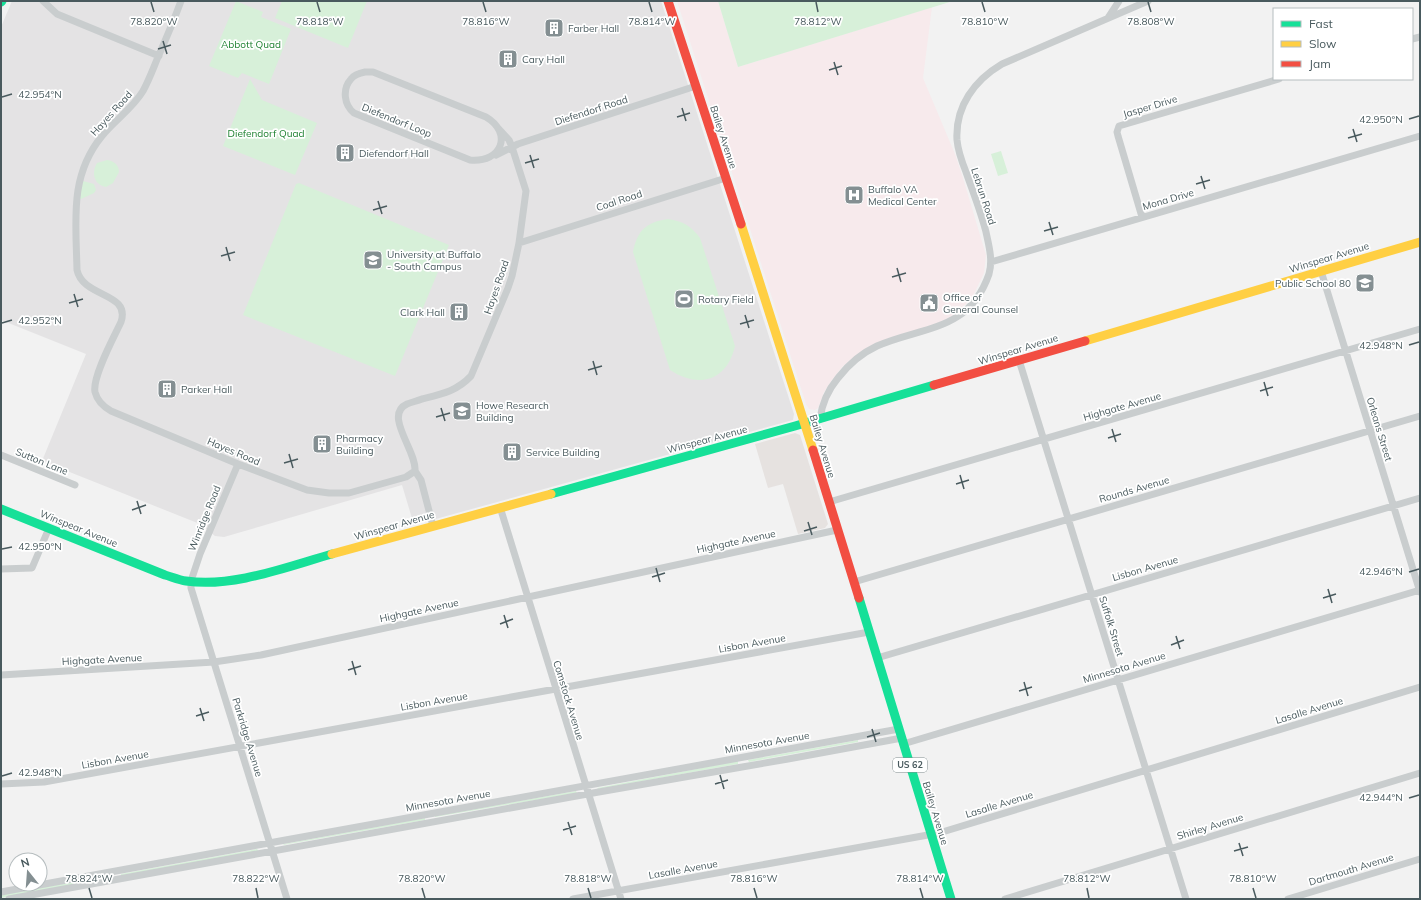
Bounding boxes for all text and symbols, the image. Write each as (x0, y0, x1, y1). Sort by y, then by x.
legend (1273, 8, 1413, 80)
text: 78.820°W (130, 15, 178, 28)
text: 78.818°W (296, 15, 344, 28)
text: 78.816°W (462, 15, 510, 28)
text: 78.814°W (628, 15, 676, 28)
text: 78.812°W (794, 15, 842, 28)
text: 78.810°W (961, 15, 1009, 28)
text: 78.808°W (1127, 15, 1175, 28)
text: Fast (1309, 16, 1333, 31)
building icon: Farber Hall (543, 17, 565, 39)
place label: Farber Hall (568, 22, 619, 35)
text: Slow (1309, 36, 1337, 51)
park label: Abbott Quad (221, 38, 281, 51)
building icon: Cary Hall (497, 48, 519, 70)
place label: Cary Hall (522, 53, 565, 66)
text: Jam (1309, 56, 1331, 71)
text: 42.954°N (18, 88, 62, 101)
street label: Hayes Road (88, 88, 135, 139)
street label: Jasper Drive (1121, 92, 1179, 121)
street label: Diefendorf Road (553, 93, 629, 128)
street label: Diefendorf Loop (360, 101, 434, 140)
street label: Bailey Avenue (707, 104, 740, 170)
text: 42.950°N (1359, 113, 1403, 126)
park label: Diefendorf Quad (228, 127, 304, 140)
building icon: Diefendorf Hall (334, 142, 356, 164)
place label: Diefendorf Hall (359, 147, 429, 160)
street label: Lebrun Road (968, 166, 999, 226)
place label: Buffalo VA Medical Center (868, 183, 937, 208)
hospital icon: Buffalo VA Medical Center (843, 184, 865, 206)
street label: Mona Drive (1141, 186, 1195, 213)
street label: Coal Road (594, 187, 644, 214)
street label: Winspear Avenue (1288, 239, 1371, 276)
place label: University at Buffalo - South Campus (387, 248, 481, 273)
school or university icon: University at Buffalo - South Campus (362, 249, 384, 271)
street label: Hayes Road (481, 258, 512, 316)
school or university icon: Public School 80 (1354, 272, 1376, 294)
place label: Public School 80 (1275, 277, 1351, 290)
sports icon: Rotary Field (673, 288, 695, 310)
place label: Office of General Counsel (943, 291, 1018, 316)
public building icon: Office of General Counsel (918, 292, 940, 314)
place label: Rotary Field (698, 293, 754, 306)
building icon: Clark Hall (448, 301, 470, 323)
place label: Clark Hall (400, 306, 445, 319)
text: 42.952°N (18, 314, 62, 327)
street label: Winspear Avenue (977, 331, 1060, 368)
text: 42.948°N (1359, 339, 1403, 352)
building icon: Parker Hall (156, 378, 178, 400)
place label: Parker Hall (181, 383, 232, 396)
street label: Highgate Avenue (1082, 389, 1163, 424)
street label: Orleans Street (1364, 396, 1396, 463)
place label: Howe Research Building (476, 399, 549, 424)
school or university icon: Howe Research Building (451, 400, 473, 422)
street label: Bailey Avenue (807, 413, 838, 479)
street label: Winspear Avenue (665, 422, 749, 456)
place label: Pharmacy Building (336, 432, 384, 457)
building icon: Pharmacy Building (311, 433, 333, 455)
street label: Hayes Road (205, 434, 262, 468)
building icon: Service Building (501, 441, 523, 463)
street label: Sutton Lane (14, 445, 70, 478)
place label: Service Building (526, 446, 600, 459)
street label: Rounds Avenue (1097, 473, 1171, 506)
street label: Winridge Road (185, 483, 224, 553)
street label: Winspear Avenue (38, 507, 120, 550)
street label: Winspear Avenue (353, 508, 436, 543)
street label: Highgate Avenue (695, 527, 777, 556)
text: 42.950°N (18, 540, 62, 553)
street label: Lisbon Avenue (1111, 553, 1180, 584)
text: 42.946°N (1359, 565, 1403, 578)
street label: Suffolk Street (1096, 595, 1127, 658)
street label: Highgate Avenue (378, 596, 460, 625)
street label: Lisbon Avenue (718, 631, 787, 656)
street label: Minnesota Avenue (1081, 649, 1167, 686)
street label: Highgate Avenue (62, 651, 142, 668)
street label: Comstock Avenue (550, 659, 587, 742)
street label: Lisbon Avenue (400, 689, 469, 714)
street label: Lasalle Avenue (1274, 694, 1345, 727)
street label: Parkridge Avenue (229, 696, 266, 778)
street label: Minnesota Avenue (724, 729, 810, 756)
street label: Lisbon Avenue (81, 747, 150, 772)
road number: US 62 (893, 758, 927, 772)
text: 42.948°N (18, 766, 62, 779)
street label: Bailey Avenue (920, 780, 951, 846)
street label: Minnesota Avenue (405, 787, 491, 814)
street label: Lasalle Avenue (964, 788, 1035, 821)
text: 42.944°N (1359, 791, 1403, 804)
street label: Shirley Avenue (1175, 810, 1245, 843)
street label: Dartmouth Avenue (1307, 850, 1395, 889)
north arrow (8, 852, 48, 892)
text: N (19, 855, 31, 870)
street label: Lasalle Avenue (647, 857, 719, 882)
text: 78.824°W (65, 872, 113, 885)
text: 78.822°W (232, 872, 280, 885)
text: 78.820°W (398, 872, 446, 885)
text: 78.818°W (564, 872, 612, 885)
text: 78.816°W (730, 872, 778, 885)
text: 78.814°W (896, 872, 944, 885)
text: 78.812°W (1063, 872, 1111, 885)
text: 78.810°W (1229, 872, 1277, 885)

